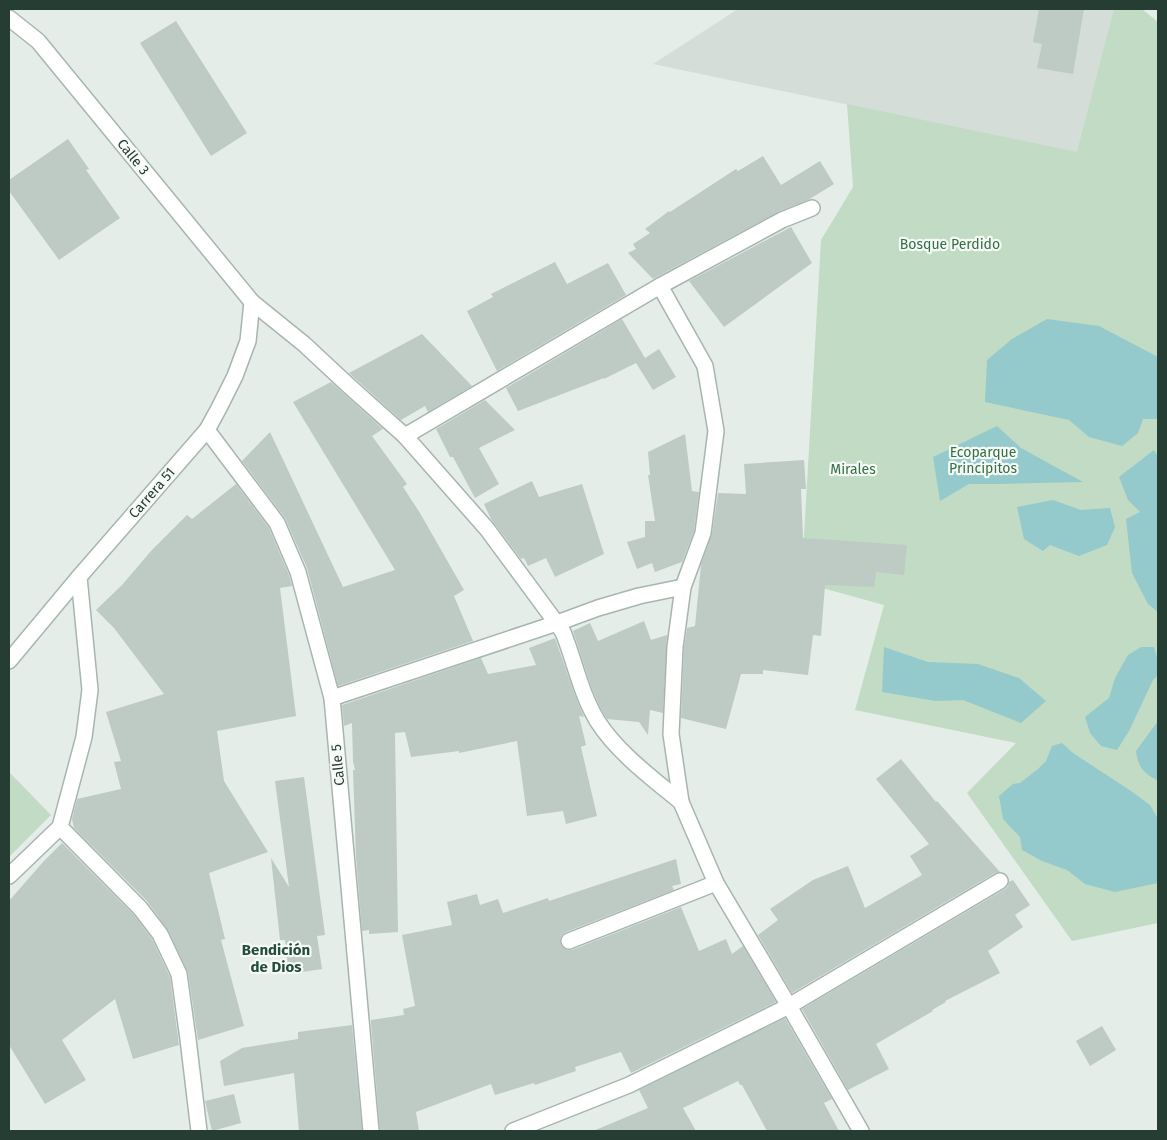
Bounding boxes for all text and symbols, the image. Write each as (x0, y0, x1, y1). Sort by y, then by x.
street label: Calle 3 (113, 135, 153, 179)
park label: Bosque Perdido (900, 236, 1000, 253)
park label: Ecoparque Principitos (949, 444, 1017, 477)
park label: Mirales (830, 461, 876, 478)
street label: Carrera 51 (125, 464, 179, 522)
street label: Calle 5 (328, 744, 348, 786)
district label: Bendición de Dios (242, 941, 310, 976)

